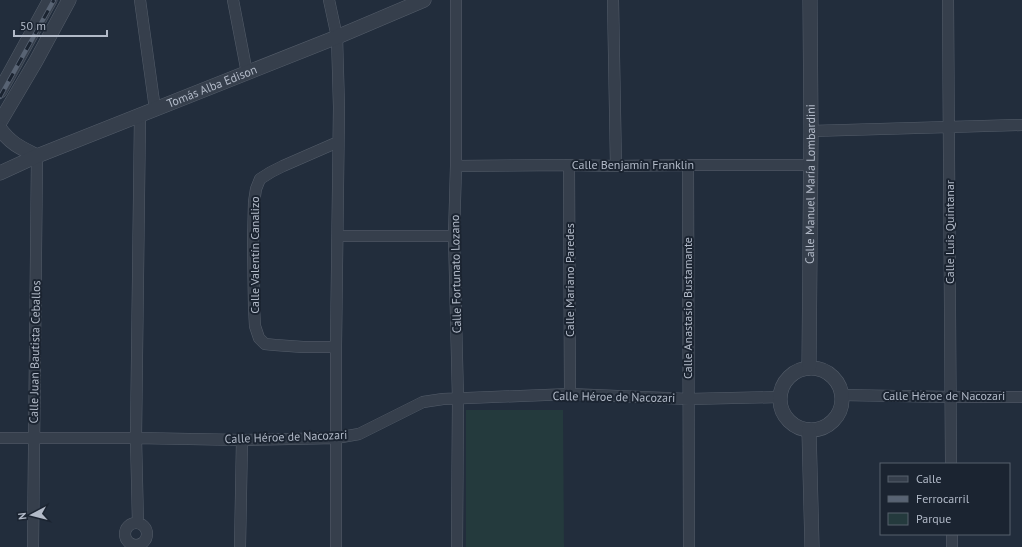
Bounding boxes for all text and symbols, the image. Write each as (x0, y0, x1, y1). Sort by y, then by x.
scale bar (14, 12, 107, 38)
text: 50 m (20, 18, 46, 33)
street label: Tomás Alba Edison (165, 62, 259, 111)
street label: Calle Manuel María Lombardini (802, 104, 818, 264)
street label: Calle Benjamín Franklin (572, 157, 694, 172)
street label: Calle Luis Quintanar (942, 180, 957, 284)
street label: Calle Valentín Canalizo (247, 196, 262, 314)
street label: Calle Fortunato Lozano (447, 215, 464, 333)
street label: Calle Mariano Paredes (562, 223, 577, 337)
street label: Calle Anastasio Bustamante (680, 237, 695, 379)
street label: Calle Juan Bautista Ceballos (26, 280, 43, 424)
street label: Calle Héroe de Nacozari (553, 388, 675, 405)
street label: Calle Héroe de Nacozari (883, 388, 1005, 403)
street label: Calle Héroe de Nacozari (224, 427, 348, 446)
legend (880, 463, 1010, 535)
text: Calle (916, 471, 942, 486)
text: Ferrocarril (916, 491, 970, 506)
north arrow (12, 495, 52, 535)
text: Parque (916, 511, 951, 526)
text: N (15, 512, 29, 521)

